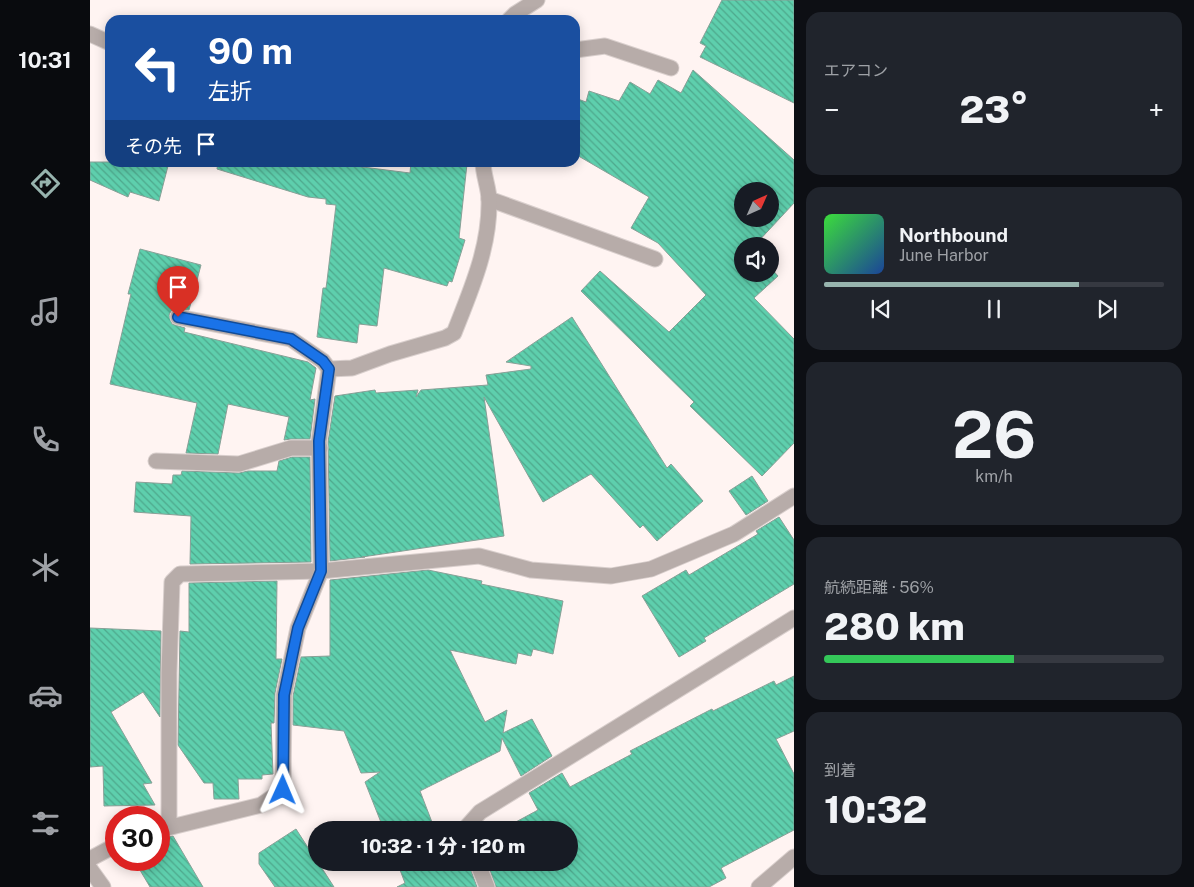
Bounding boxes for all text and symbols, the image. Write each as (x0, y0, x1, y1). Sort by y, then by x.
text: 90 m (208, 31, 293, 72)
icon: left (125, 35, 190, 100)
text: 10:31 (18, 47, 72, 73)
text: エアコン (824, 61, 888, 80)
text: 左折 (208, 78, 252, 104)
text: 23° (960, 87, 1028, 132)
text: − (824, 93, 840, 126)
text: + (1148, 93, 1164, 126)
icon: arrive (192, 130, 220, 158)
text: その先 (125, 135, 182, 157)
icon: directions (28, 166, 63, 201)
north arrow (734, 182, 779, 228)
map controls (734, 182, 779, 282)
text: Northbound (899, 224, 1008, 246)
button: sound (734, 237, 779, 282)
text: June Harbor (899, 246, 989, 265)
pin (157, 266, 199, 317)
icon: arrive (164, 273, 192, 301)
icon: music (28, 294, 63, 329)
icon: previous (867, 295, 895, 323)
icon: pause (980, 295, 1008, 323)
icon: next (1093, 295, 1121, 323)
text: 26 (952, 396, 1036, 473)
icon: phone (28, 422, 63, 457)
text: km/h (975, 467, 1013, 486)
icon: climate (28, 550, 63, 585)
text: 航続距離 · 56% (824, 578, 934, 597)
text: 280 km (824, 604, 965, 649)
icon: car (28, 678, 63, 713)
text: 到着 (824, 761, 856, 780)
position arrow (256, 763, 308, 815)
text: 10:32 (824, 787, 927, 832)
icon: filters (28, 806, 63, 841)
speed limit sign: 30 (105, 806, 170, 871)
text: 10:32 · 1 分 · 120 m (361, 835, 525, 857)

